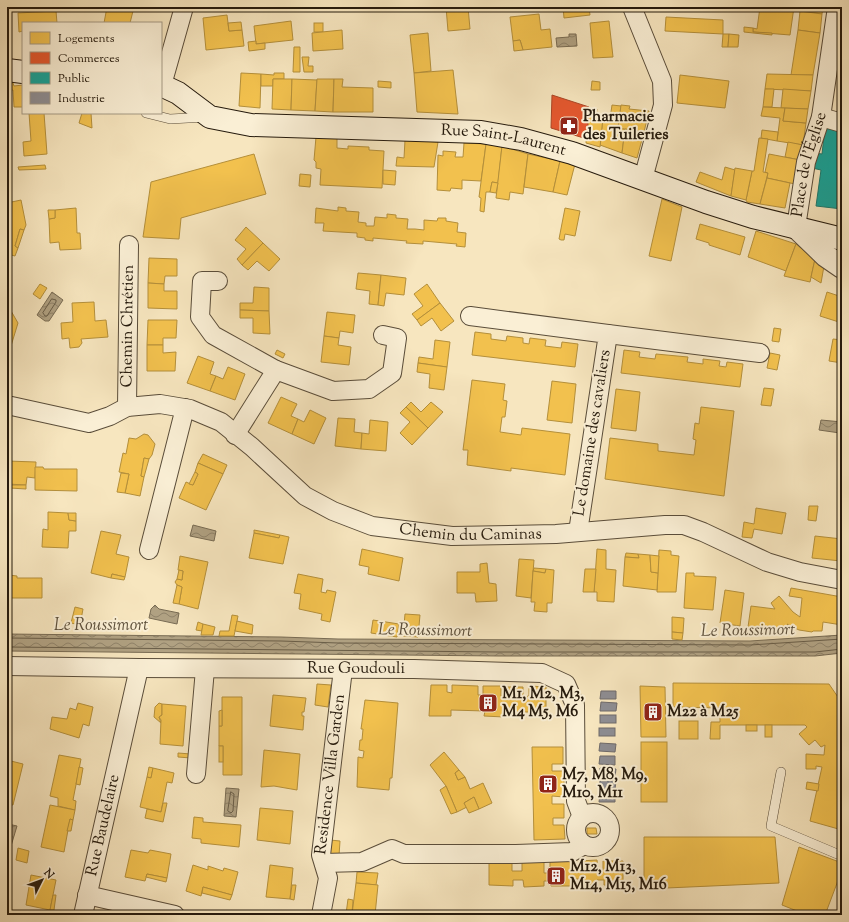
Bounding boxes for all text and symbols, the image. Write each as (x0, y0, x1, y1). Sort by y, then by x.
legend (22, 22, 162, 114)
text: Logements (58, 30, 115, 48)
text: Commerces (58, 50, 120, 68)
text: Public (58, 70, 91, 88)
text: Industrie (58, 90, 105, 108)
place label: Pharmacie des Tuileries (583, 106, 669, 147)
street label: Place de l'Église (786, 111, 833, 219)
pharmacy icon: Pharmacie des Tuileries (558, 115, 580, 137)
street label: Rue Saint-Laurent (440, 119, 569, 162)
street label: Chemin Chrétien (116, 264, 140, 388)
street label: Le domaine des cavaliers (568, 348, 618, 518)
street label: Chemin du Caminas (398, 518, 542, 548)
water label: Le Roussimort (54, 614, 148, 638)
water label: Le Roussimort (378, 618, 472, 644)
water label: Le Roussimort (701, 618, 795, 644)
street label: Rue Goudouli (307, 657, 406, 680)
place label: M1, M2, M3, M4 M5, M6 (502, 683, 584, 724)
street label: Residence Villa Garden (310, 692, 352, 856)
building icon: M1, M2, M3, M4 M5, M6 (477, 692, 499, 714)
building icon: M22 à M25 (642, 701, 664, 723)
place label: M22 à M25 (667, 701, 739, 724)
place label: M7, M8, M9, M10, M11 (562, 764, 648, 805)
street label: Rue Baudelaire (81, 772, 126, 878)
building icon: M7, M8, M9, M10, M11 (537, 773, 559, 795)
place label: M12, M13, M14, M15, M16 (570, 856, 667, 897)
north arrow (22, 860, 62, 900)
text: N (39, 865, 58, 883)
building icon: M12, M13, M14, M15, M16 (545, 865, 567, 887)

